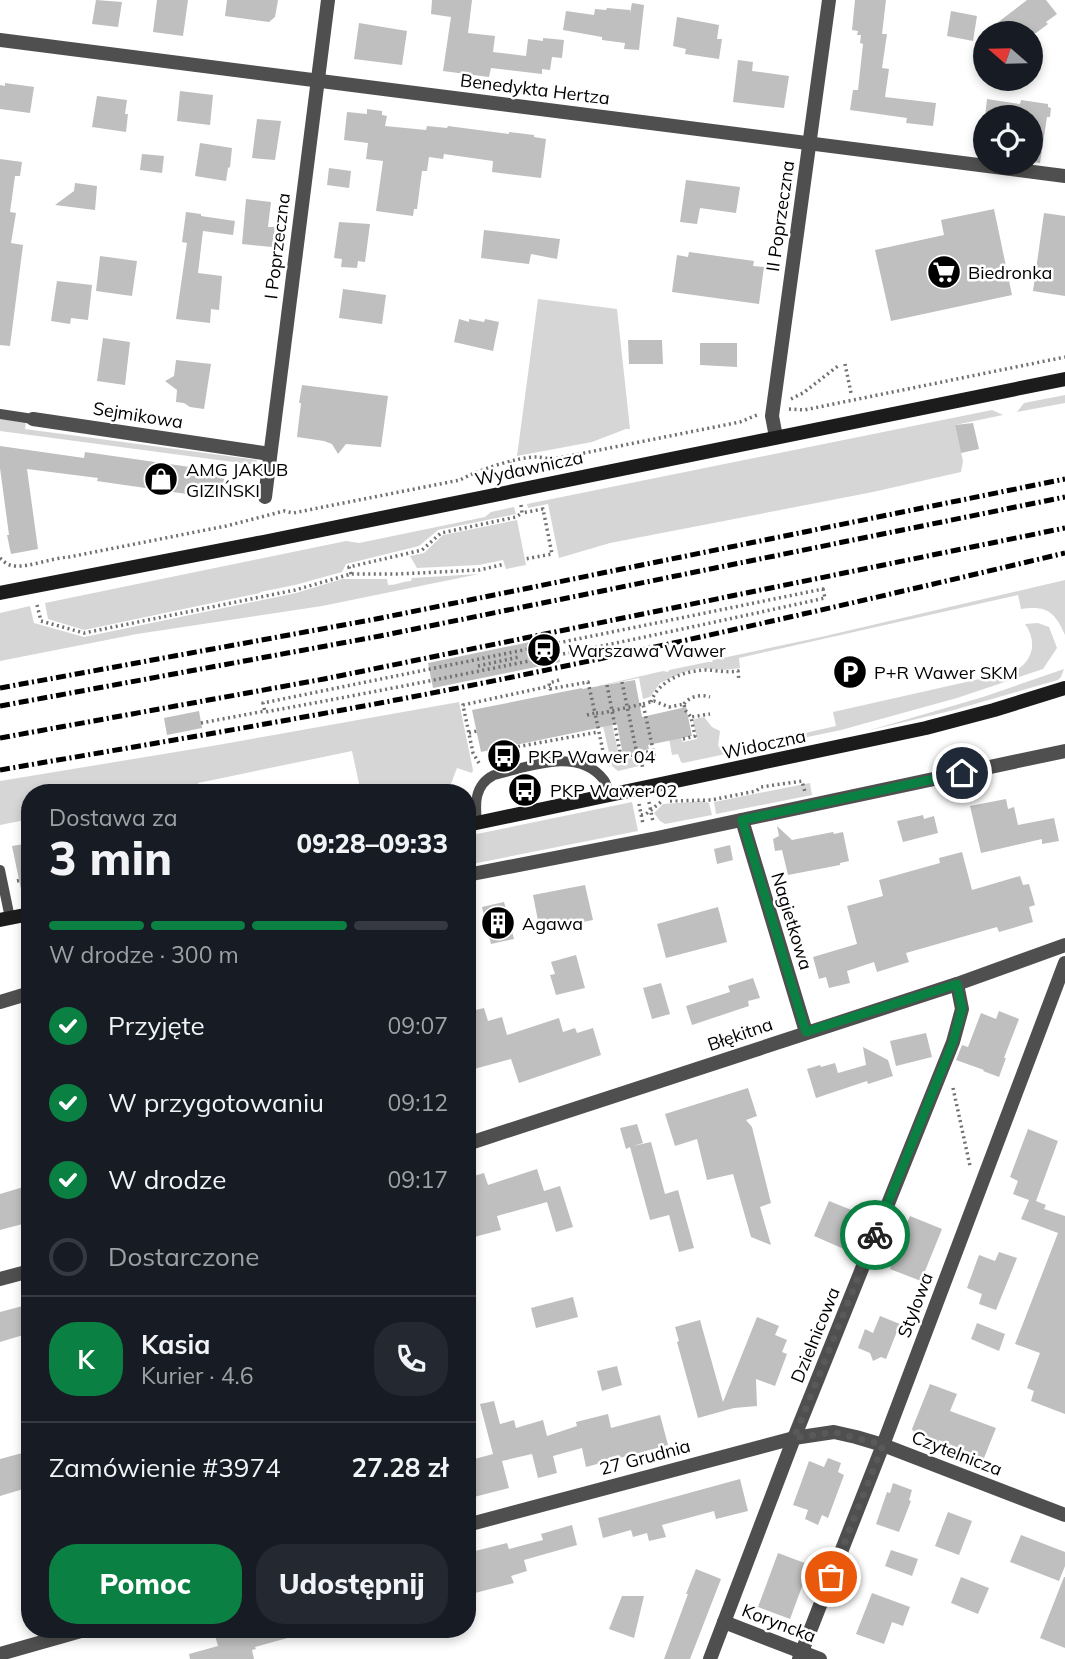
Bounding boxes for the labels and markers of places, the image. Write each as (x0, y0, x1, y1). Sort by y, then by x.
supermarket icon: Biedronka (925, 253, 963, 291)
place label: Biedronka (968, 261, 1052, 284)
place label: AMG JAKUB GIZIŃSKI (186, 458, 288, 502)
shop icon: AMG JAKUB GIZIŃSKI (142, 460, 180, 498)
station icon: Warszawa Wawer (525, 631, 563, 669)
place label: Warszawa Wawer (568, 639, 726, 662)
parking icon: P+R Wawer SKM (831, 653, 869, 691)
place label: P+R Wawer SKM (874, 661, 1018, 684)
bus stop icon: PKP Wawer 04 (485, 737, 523, 775)
pin (932, 743, 992, 803)
place label: PKP Wawer 04 (528, 745, 656, 768)
bus stop icon: PKP Wawer 02 (506, 771, 544, 809)
place label: PKP Wawer 02 (550, 779, 677, 802)
building icon: Agawa (479, 904, 517, 942)
place label: Agawa (522, 912, 583, 935)
pin (801, 1547, 861, 1607)

